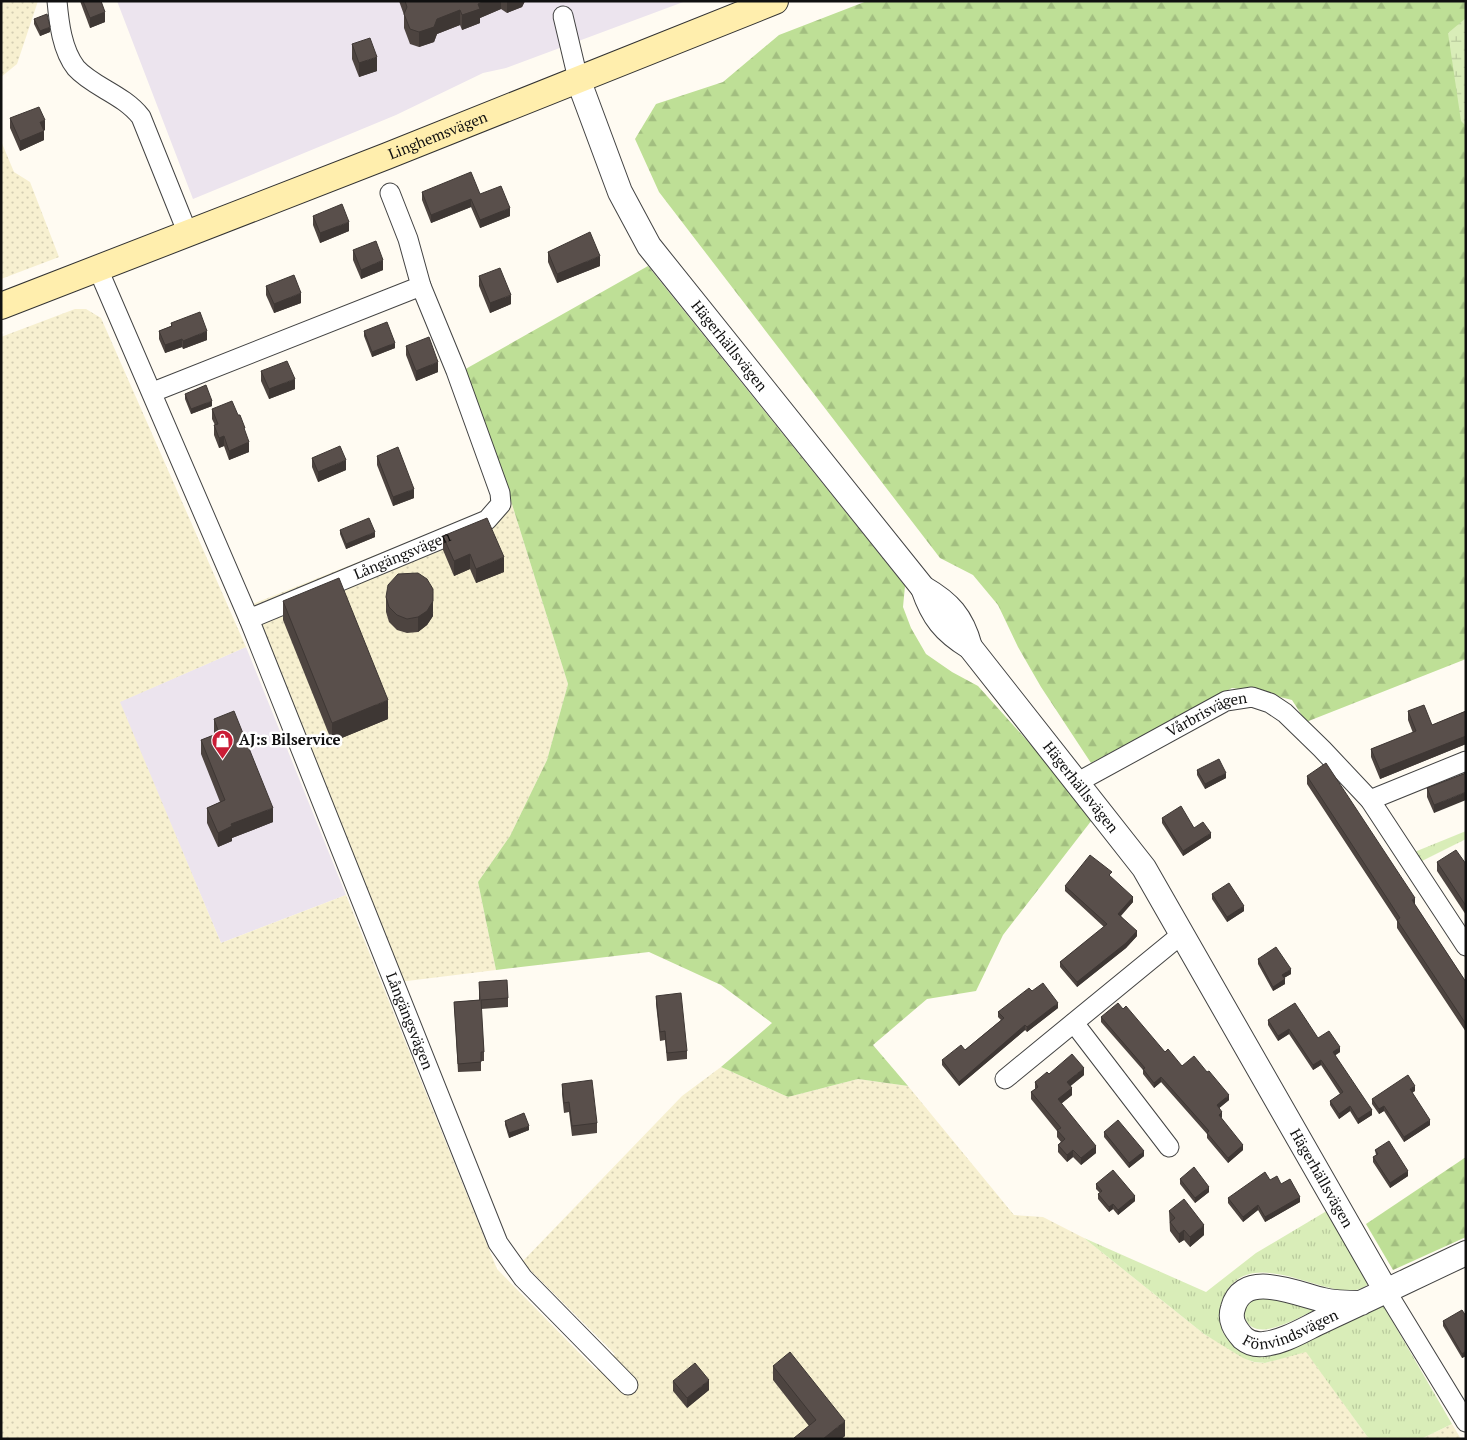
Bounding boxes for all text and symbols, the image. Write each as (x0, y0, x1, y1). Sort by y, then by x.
street label: Linghemsvägen (385, 106, 490, 163)
street label: Hägerhällsvägen (687, 296, 773, 395)
street label: Långängsvägen (350, 525, 453, 583)
street label: Vårbrisvägen (1162, 687, 1248, 741)
shop icon: AJ:s Bilservice (211, 728, 235, 759)
place label: AJ:s Bilservice (239, 729, 341, 749)
street label: Hägerhällsvägen (1039, 737, 1124, 837)
street label: Långängsvägen (382, 969, 439, 1072)
street label: Hägerhällsvägen (1286, 1124, 1359, 1231)
street label: Fönvindsvägen (1240, 1304, 1341, 1354)

